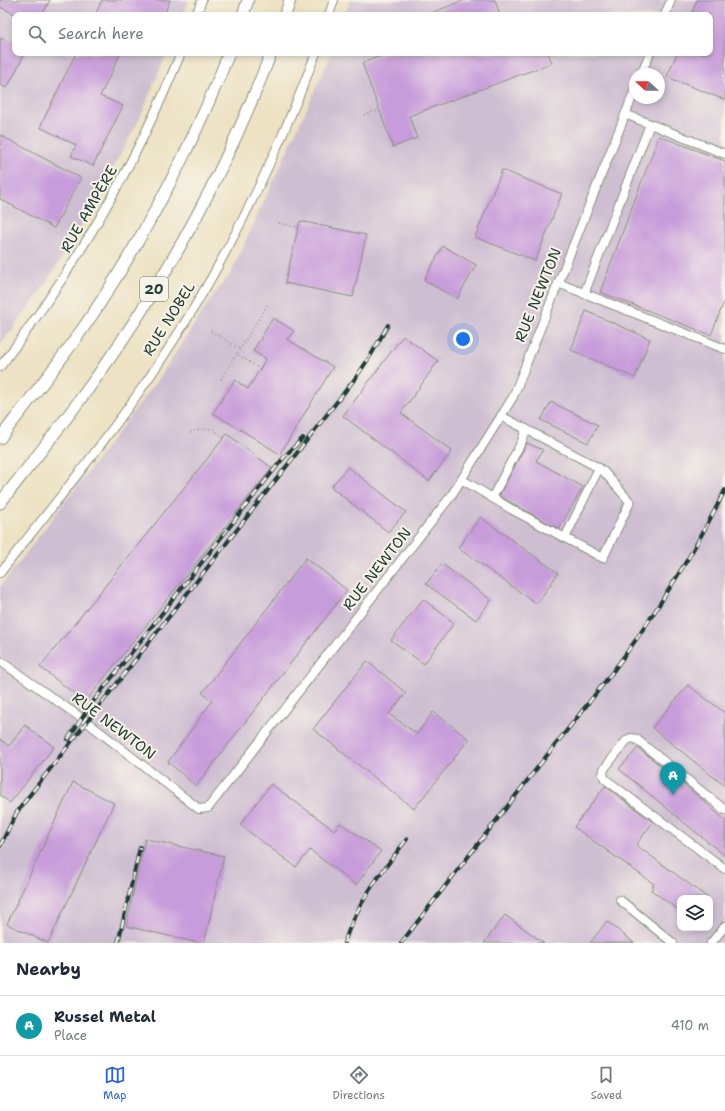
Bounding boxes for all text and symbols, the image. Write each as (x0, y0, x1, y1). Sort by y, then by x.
search box (12, 12, 713, 56)
icon: search (26, 23, 48, 45)
text: Search here (58, 24, 144, 44)
north arrow (629, 68, 665, 104)
street label: RUE AMPÈRE (55, 161, 122, 256)
street label: RUE NEWTON (510, 245, 566, 345)
road number: 20 (140, 277, 168, 301)
street label: RUE NOBEL (138, 278, 200, 360)
your location (453, 329, 473, 349)
street label: RUE NEWTON (338, 523, 416, 615)
street label: RUE NEWTON (68, 688, 160, 764)
pin: A (660, 762, 686, 795)
map controls (677, 895, 713, 931)
button: layers (677, 895, 713, 931)
text: Nearby (16, 958, 81, 980)
text: Russel Metal (54, 1007, 156, 1027)
text: A (24, 1017, 34, 1034)
text: 410 m (671, 1017, 709, 1034)
text: Place (54, 1027, 87, 1044)
tab: Map (103, 1064, 127, 1103)
tab: Directions (332, 1064, 385, 1103)
tab: Saved (591, 1064, 622, 1103)

